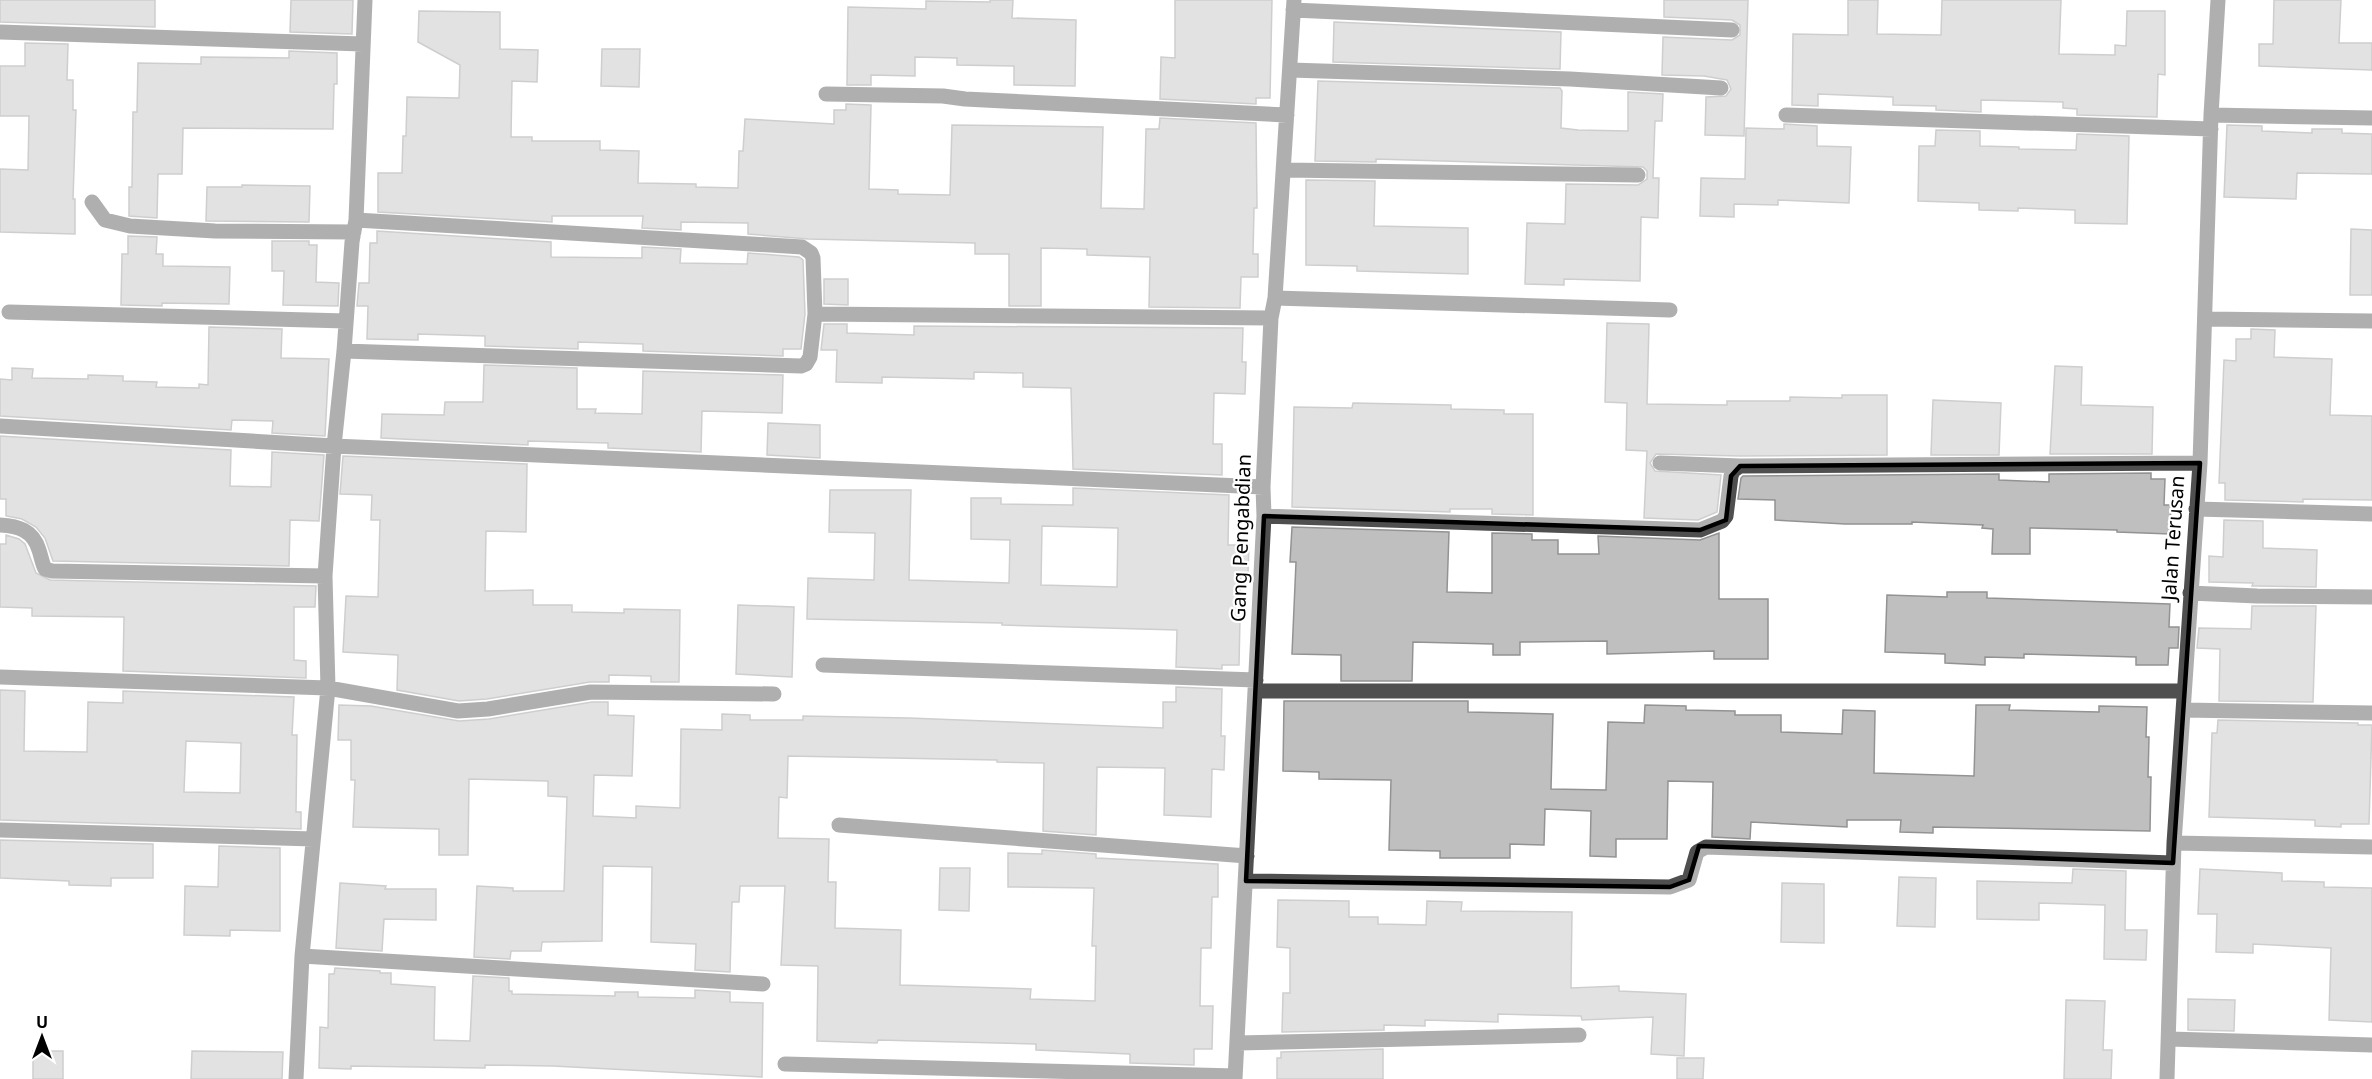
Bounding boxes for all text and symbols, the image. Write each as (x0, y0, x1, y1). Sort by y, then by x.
street label: Gang Pengabdian (1224, 453, 1257, 623)
street label: Jalan Terusan (2155, 474, 2190, 603)
north arrow (12, 1007, 72, 1067)
text: U (36, 1011, 48, 1033)

